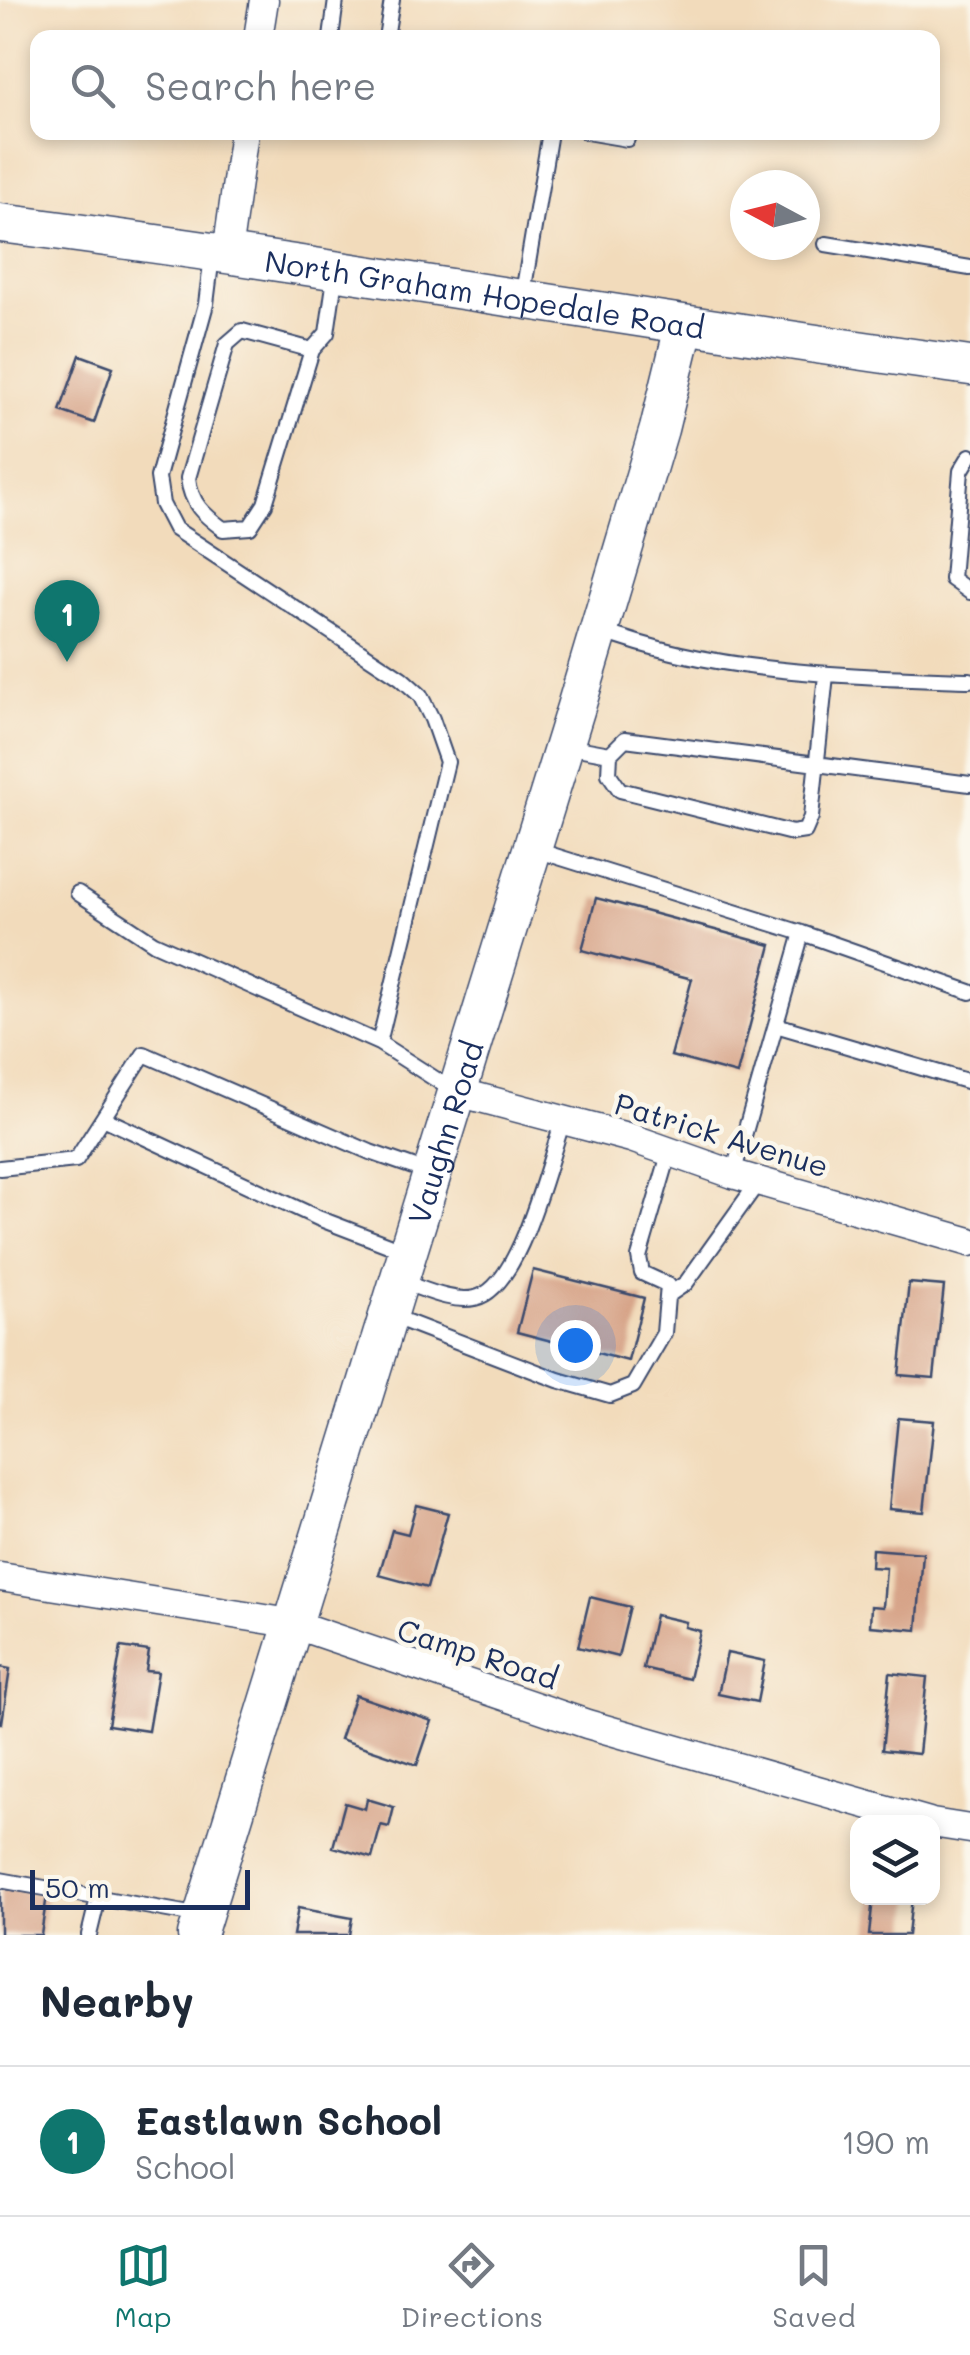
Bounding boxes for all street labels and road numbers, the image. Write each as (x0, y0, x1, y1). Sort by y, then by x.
street label: North Graham Hopedale Road (262, 240, 708, 347)
street label: Vaughn Road (398, 1036, 492, 1229)
street label: Patrick Avenue (610, 1083, 834, 1185)
street label: Camp Road (392, 1608, 564, 1698)

